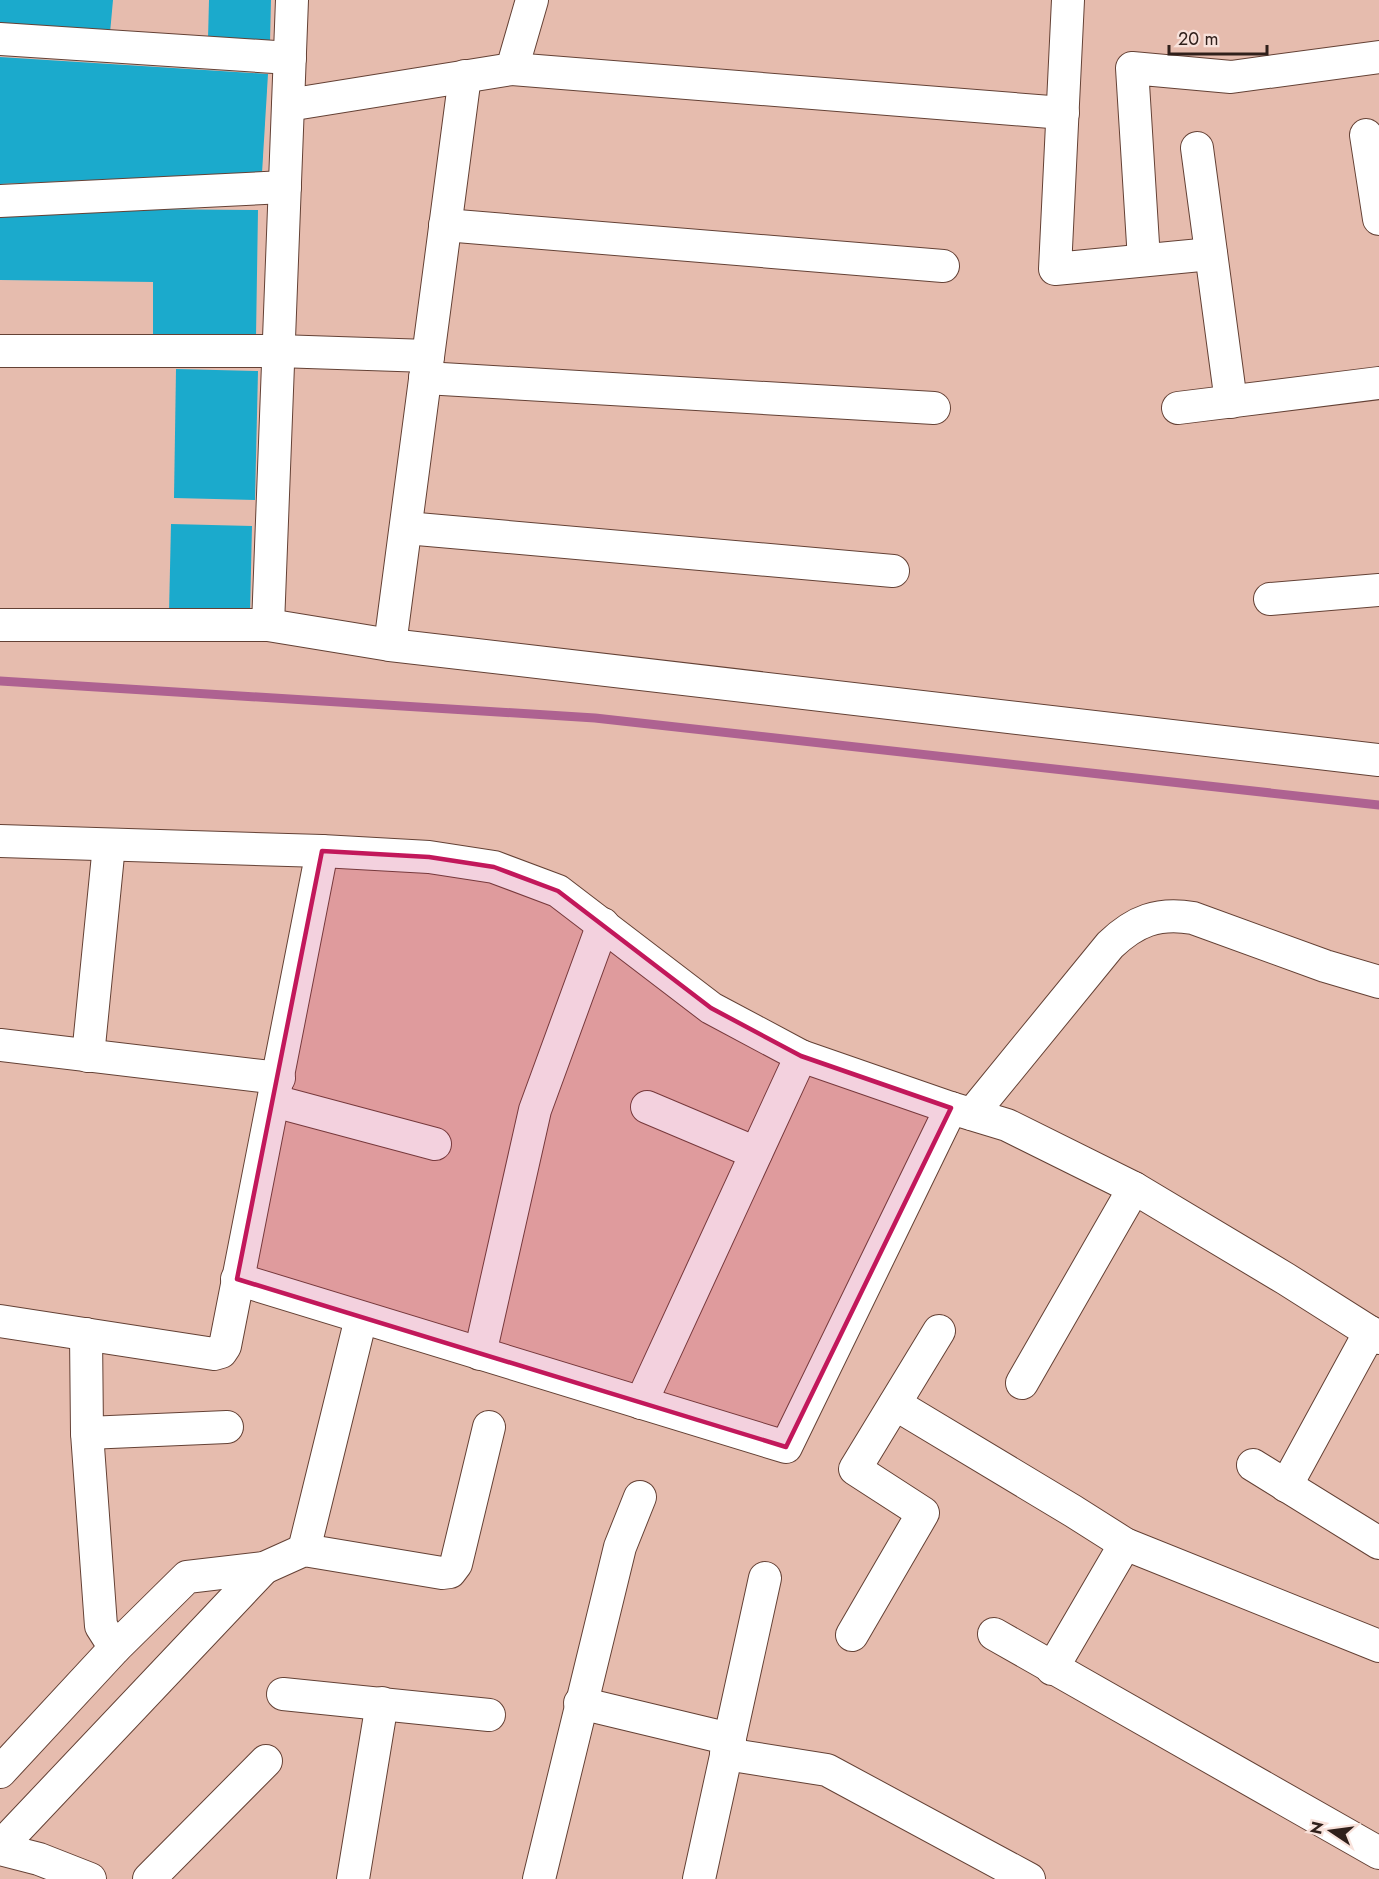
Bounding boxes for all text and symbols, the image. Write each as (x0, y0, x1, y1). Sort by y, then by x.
scale bar (1169, 18, 1266, 56)
text: 20 m (1178, 26, 1218, 52)
north arrow (1301, 1801, 1361, 1861)
text: N (1304, 1819, 1330, 1837)

